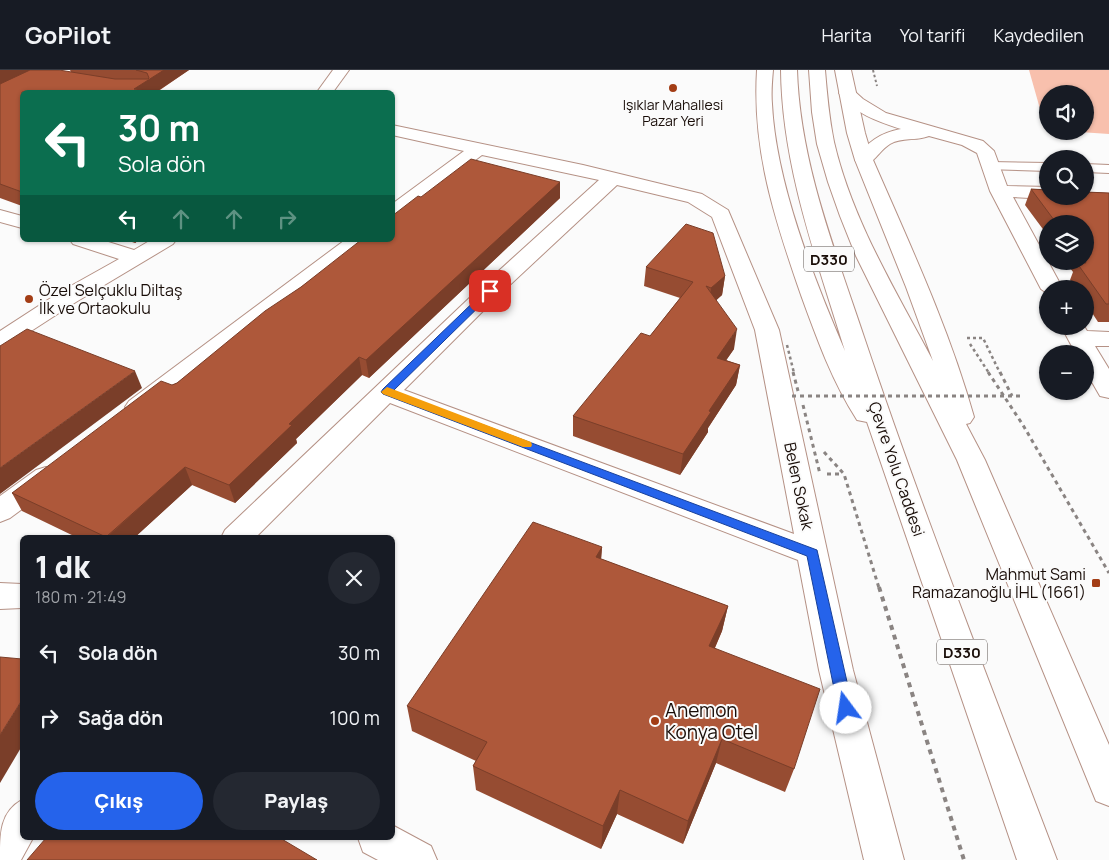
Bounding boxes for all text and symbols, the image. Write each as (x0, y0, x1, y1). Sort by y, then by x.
text: GoPilot (25, 18, 111, 51)
text: Harita (822, 23, 872, 47)
text: Yol tarifi (900, 23, 966, 47)
text: Kaydedilen (994, 23, 1084, 47)
marker: Işıklar Mahallesi Pazar Yeri (667, 82, 679, 94)
map controls (1039, 85, 1094, 400)
button: sound (1039, 85, 1094, 140)
place label: Işıklar Mahallesi Pazar Yeri (623, 95, 723, 130)
text: 30 m (118, 104, 200, 152)
icon: left (35, 110, 100, 175)
text: Sola dön (118, 149, 205, 179)
button: search (1039, 150, 1094, 205)
icon: left (114, 205, 142, 233)
icon: ahead (167, 205, 195, 233)
icon: ahead (220, 205, 248, 233)
icon: right (273, 205, 301, 233)
button: layers (1039, 215, 1094, 270)
road number: D330 (804, 246, 854, 272)
pin (469, 270, 511, 312)
icon: arrive (476, 277, 504, 305)
place label: Özel Selçuklu Diltaş İlk ve Ortaokulu (39, 279, 182, 319)
button: + (1039, 280, 1094, 335)
marker: Özel Selçuklu Diltaş İlk ve Ortaokulu (23, 293, 35, 305)
button: − (1039, 345, 1094, 400)
street label: Çevre Yolu Caddesi (864, 399, 930, 539)
street label: Belen Sokak (779, 440, 819, 533)
text: 1 dk (35, 546, 90, 587)
button: close (328, 552, 380, 604)
place label: Mahmut Sami Ramazanoğlu İHL (1661) (912, 563, 1086, 603)
marker: Mahmut Sami Ramazanoğlu İHL (1661) (1090, 577, 1102, 589)
text: 180 m · 21:49 (35, 586, 126, 608)
icon: left (35, 639, 63, 667)
text: Sola dön (78, 640, 158, 666)
text: 30 m (338, 640, 380, 666)
road number: D330 (937, 640, 987, 664)
position arrow (819, 681, 871, 733)
place label: Anemon Konya Otel (665, 697, 758, 745)
icon: right (35, 704, 63, 732)
text: Sağa dön (78, 705, 163, 731)
text: 100 m (329, 705, 380, 731)
marker: Anemon Konya Otel (649, 715, 661, 727)
button: Çıkış (35, 772, 203, 830)
button: Paylaş (213, 772, 380, 830)

